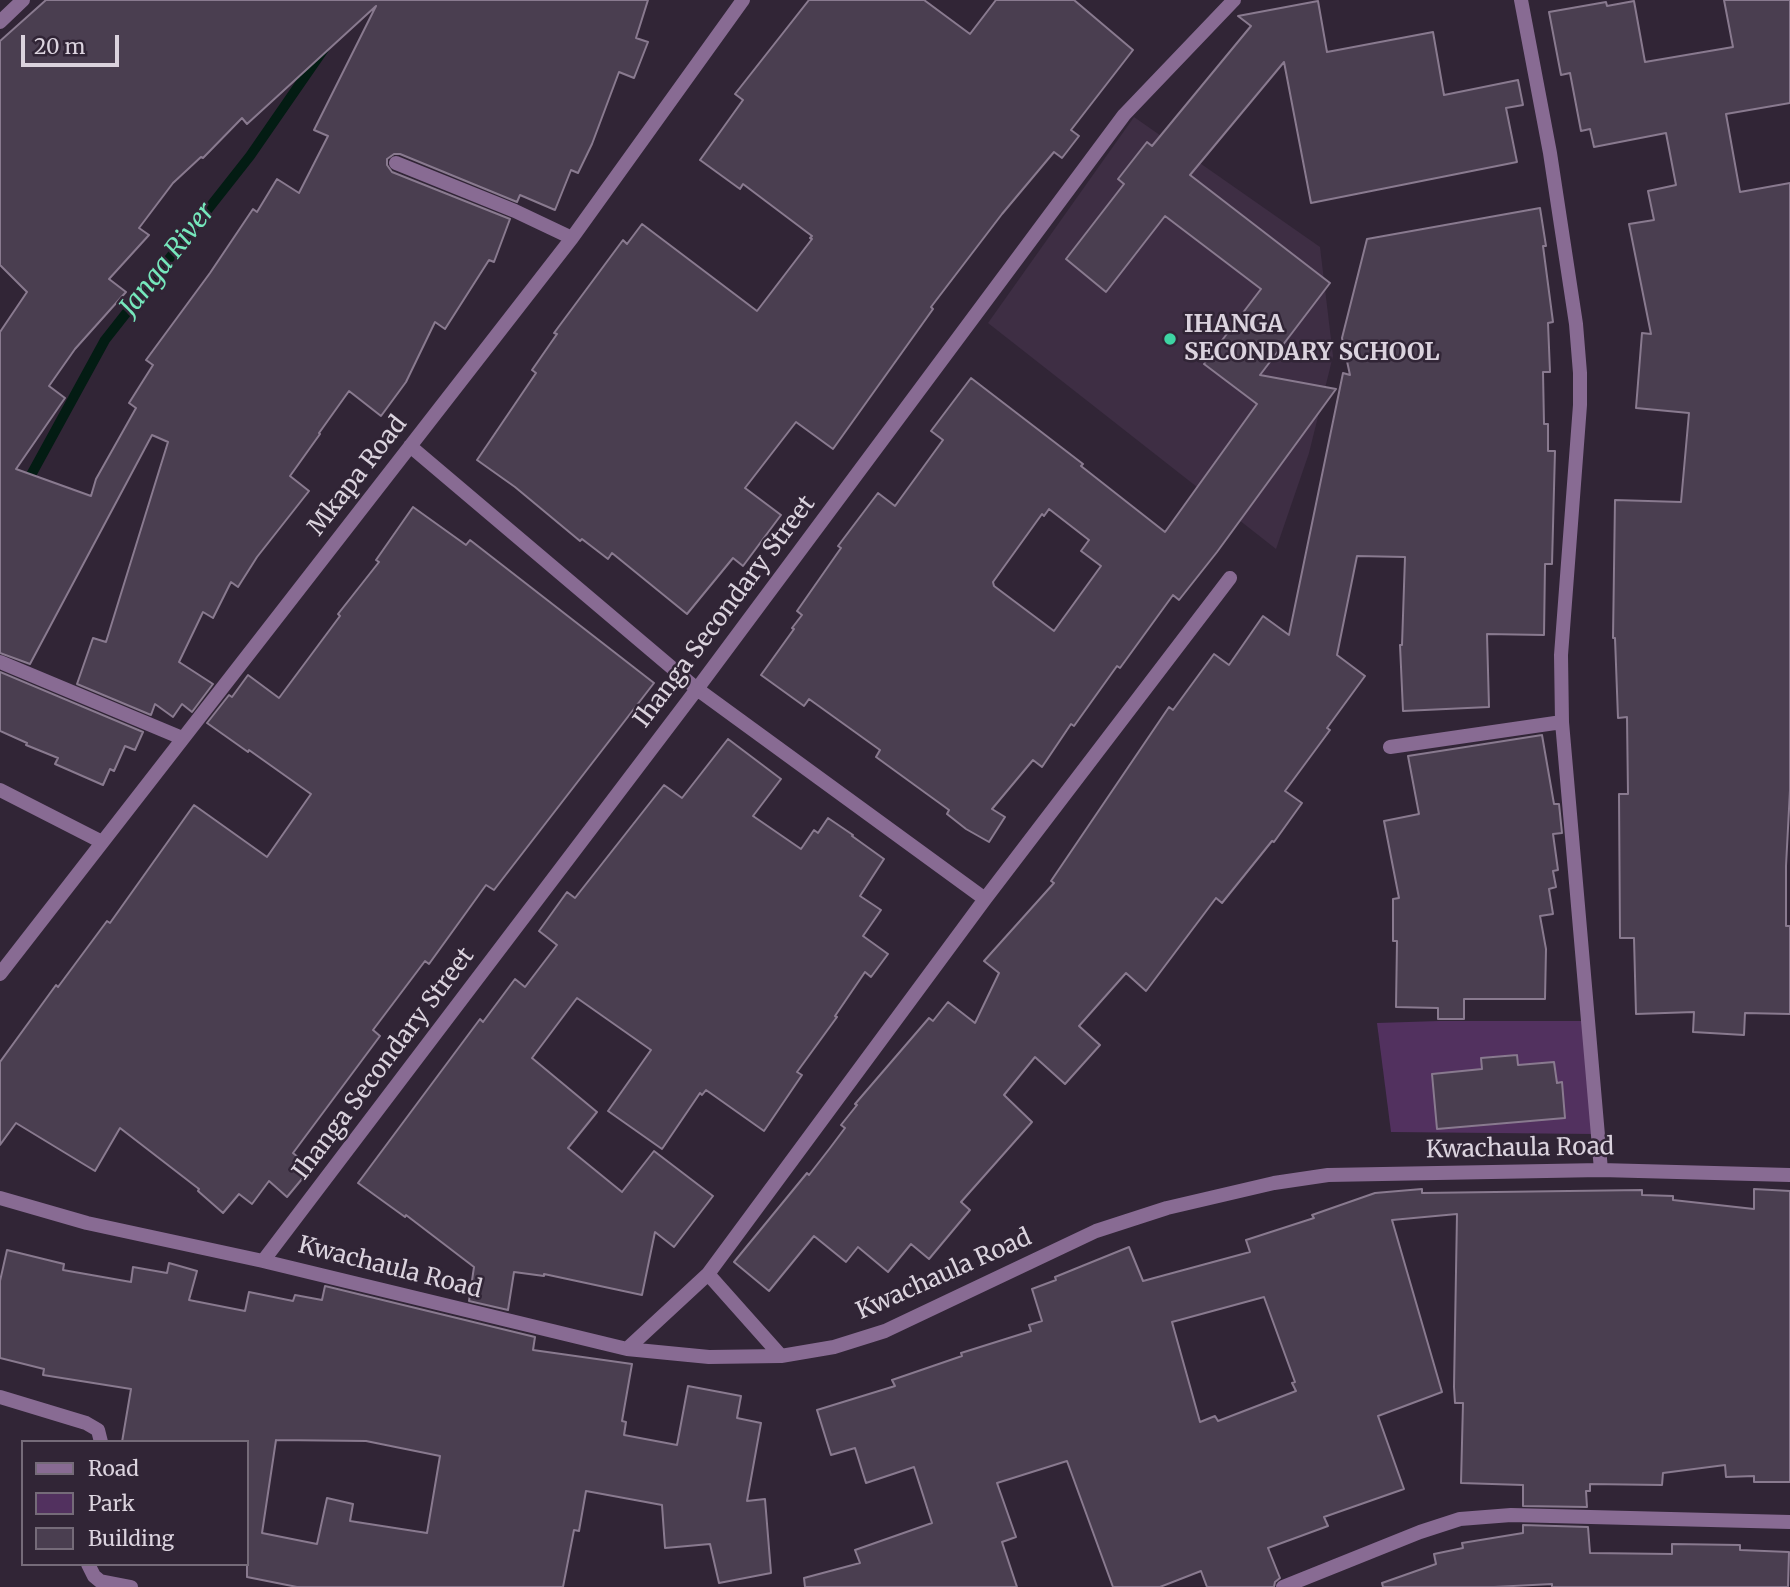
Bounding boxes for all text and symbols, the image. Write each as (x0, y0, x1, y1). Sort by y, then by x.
scale bar (24, 21, 122, 65)
text: 20 m (34, 33, 85, 60)
water label: Janga River (114, 197, 222, 323)
place label: IHANGA SECONDARY SCHOOL (1184, 311, 1439, 367)
marker: IHANGA SECONDARY SCHOOL (1162, 331, 1178, 347)
street label: Mkapa Road (302, 411, 414, 541)
street label: Ihanga Secondary Street (628, 490, 822, 734)
street label: Ihanga Secondary Street (287, 942, 481, 1186)
street label: Kwachaula Road (1426, 1133, 1614, 1165)
street label: Kwachaula Road (852, 1224, 1036, 1326)
street label: Kwachaula Road (295, 1231, 485, 1305)
legend (21, 1440, 248, 1566)
text: Road (88, 1455, 139, 1482)
text: Park (88, 1490, 135, 1517)
text: Building (88, 1525, 174, 1552)

